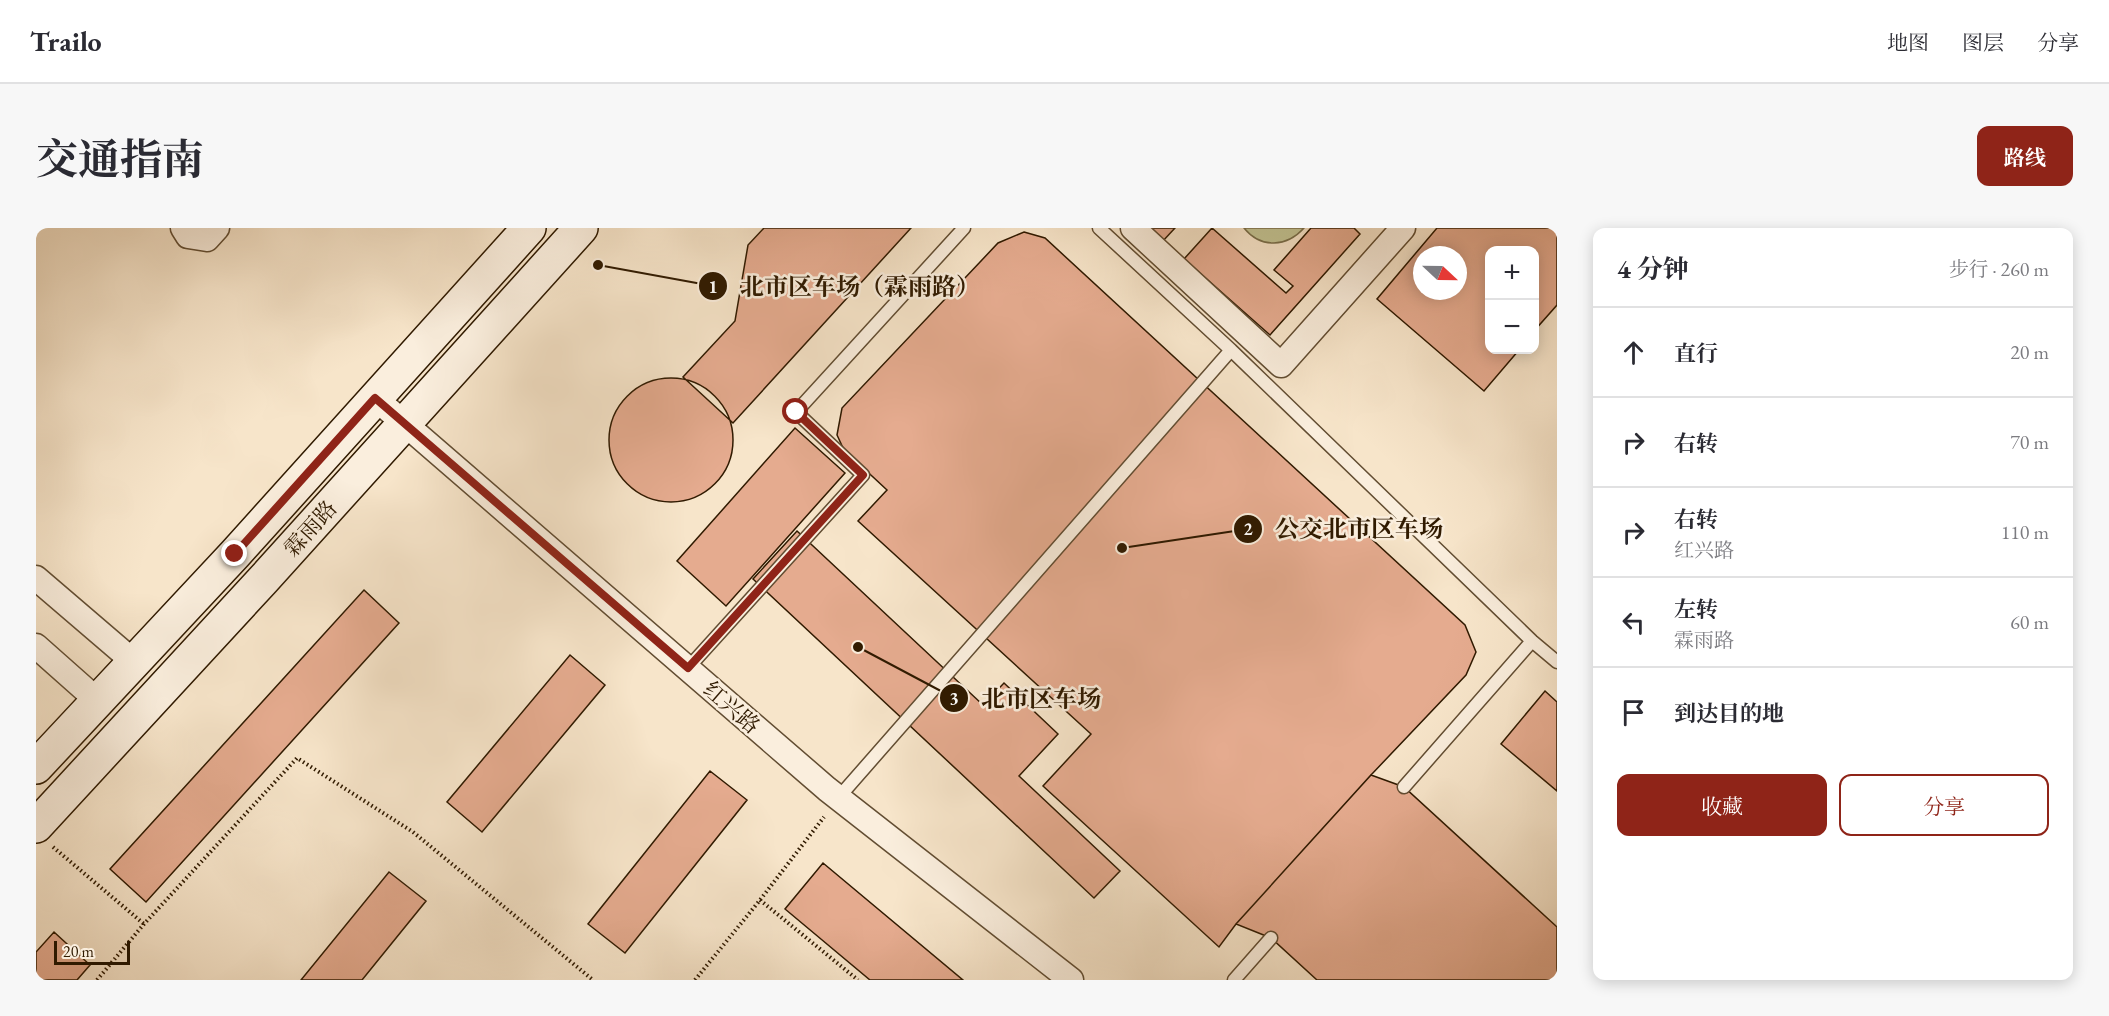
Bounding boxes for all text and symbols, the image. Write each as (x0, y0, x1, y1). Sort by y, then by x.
text: Trailo (30, 23, 102, 59)
text: 地图 (1887, 29, 1929, 56)
text: 图层 (1962, 29, 2004, 56)
text: 分享 (2037, 29, 2079, 56)
button: 路线 (1977, 126, 2073, 186)
text: 交通指南 (36, 132, 204, 187)
north arrow (1413, 246, 1467, 300)
map controls (1485, 246, 1539, 354)
button: + (1485, 246, 1539, 300)
text: 4 分钟 (1617, 252, 1689, 286)
text: 步行 · 260 m (1949, 256, 2049, 282)
callout: 北市区车场（霖雨路） (698, 265, 992, 307)
text: 北市区车场（霖雨路） (740, 271, 980, 302)
text: 1 (708, 275, 718, 298)
button: − (1485, 300, 1539, 354)
icon: ahead (1617, 336, 1650, 369)
text: 直行 (1674, 339, 1718, 368)
text: 20 m (2010, 339, 2049, 365)
route start (782, 398, 808, 424)
icon: right (1617, 426, 1650, 459)
text: 右转 (1674, 429, 1718, 458)
text: 70 m (2010, 429, 2049, 455)
street label: 霖雨路 (278, 494, 343, 563)
text: 右转 (1674, 505, 1718, 534)
callout: 公交北市区车场 (1233, 508, 1455, 550)
text: 公交北市区车场 (1275, 513, 1443, 544)
icon: right (1617, 516, 1650, 549)
text: 2 (1243, 517, 1253, 540)
text: 110 m (2001, 519, 2049, 545)
text: 红兴路 (1674, 537, 1734, 563)
route end (221, 540, 247, 566)
text: 左转 (1674, 595, 1718, 624)
icon: left (1617, 606, 1650, 639)
text: 60 m (2010, 609, 2049, 635)
text: 霖雨路 (1674, 627, 1734, 653)
street label: 红兴路 (697, 675, 766, 740)
callout: 北市区车场 (939, 677, 1113, 719)
text: 北市区车场 (981, 683, 1101, 714)
text: 3 (949, 687, 959, 710)
icon: arrive (1617, 696, 1650, 729)
text: 到达目的地 (1674, 699, 1784, 728)
button: 收藏 (1617, 774, 1827, 836)
button: 分享 (1839, 774, 2049, 836)
scale bar (54, 938, 130, 966)
text: 20 m (63, 941, 94, 962)

